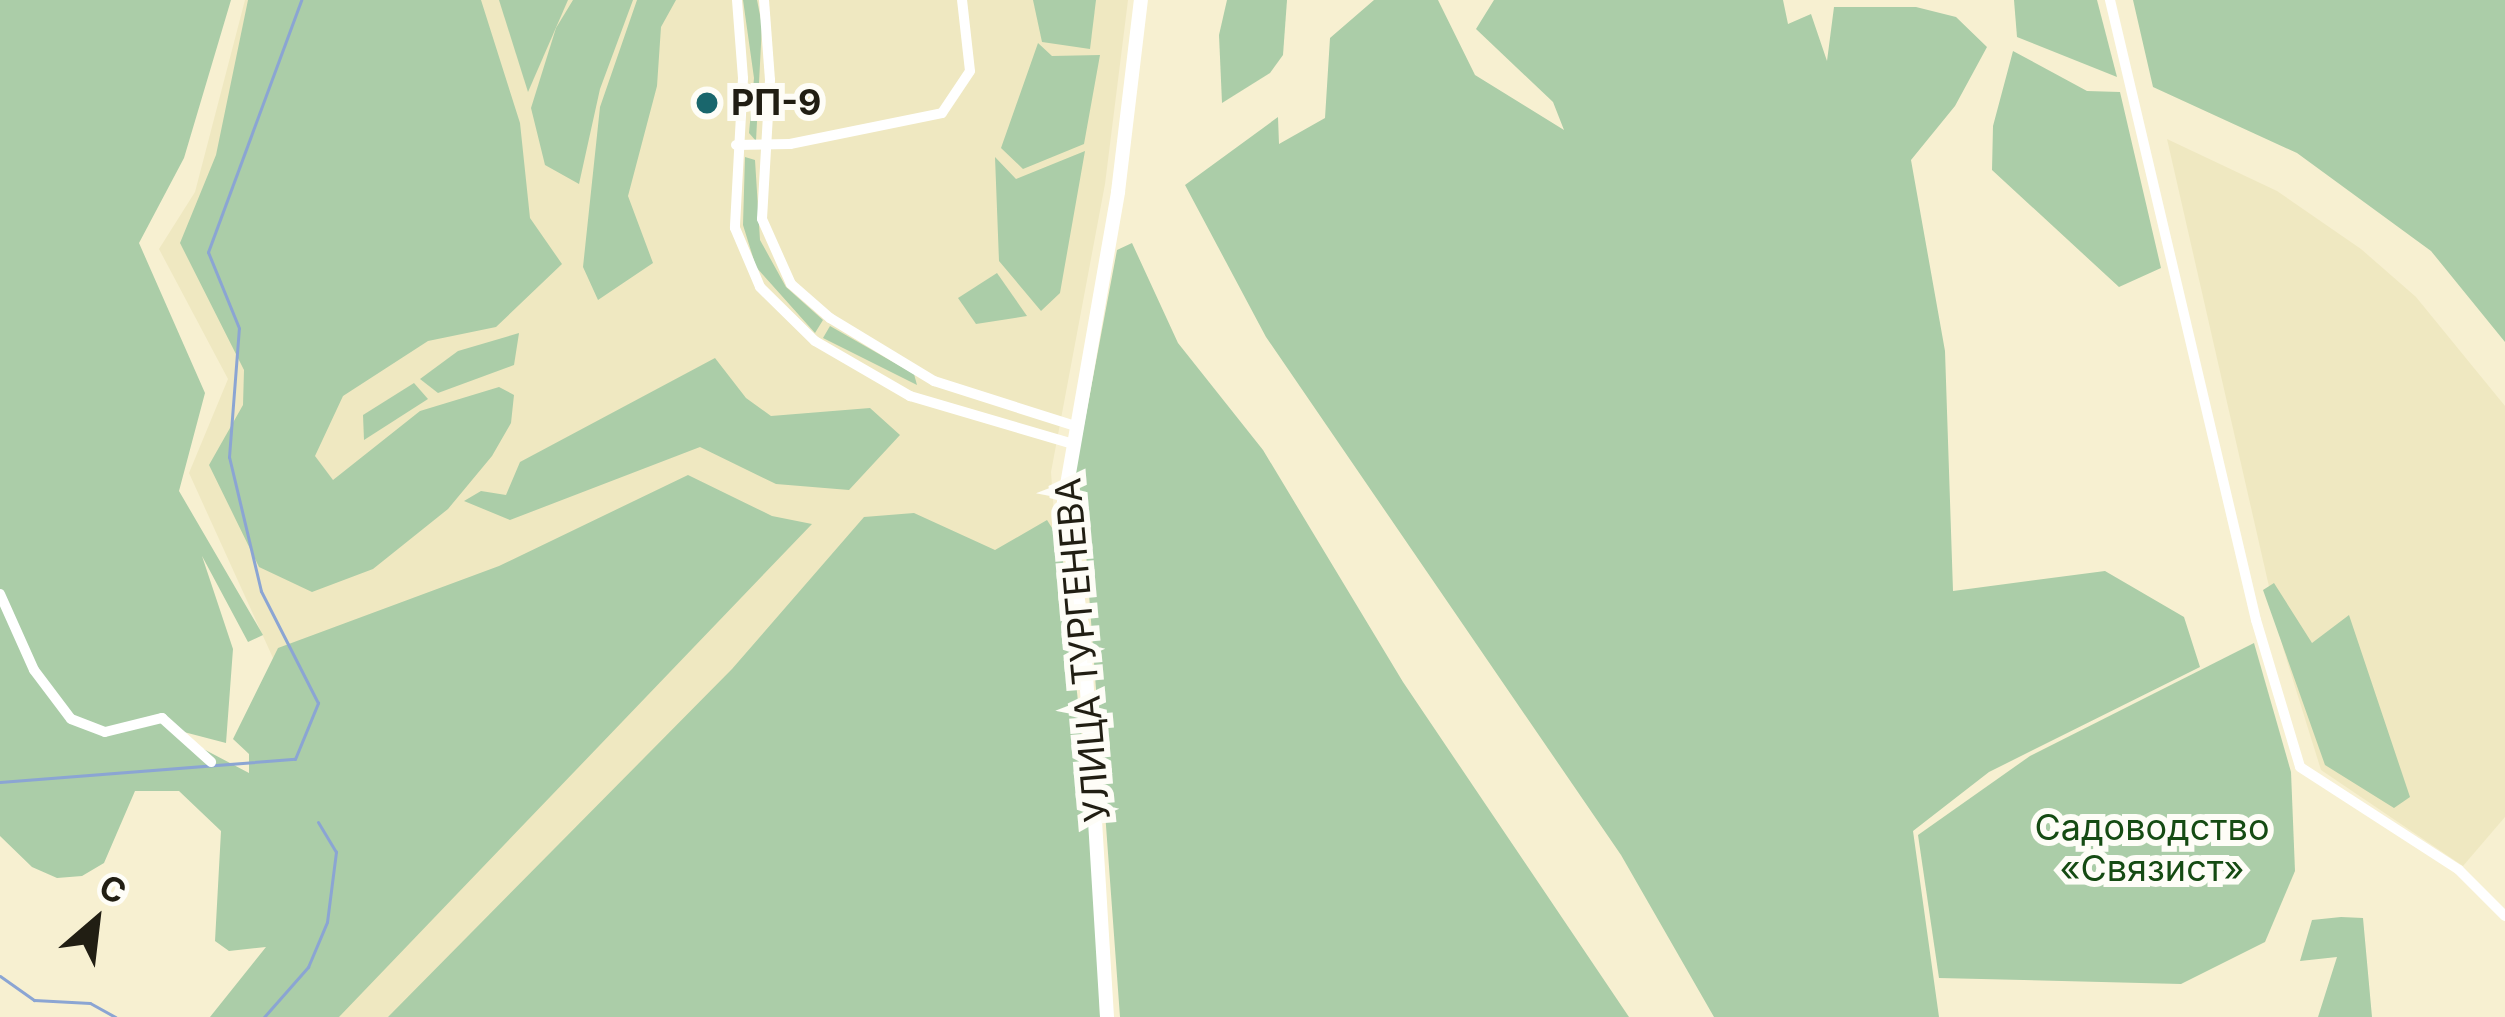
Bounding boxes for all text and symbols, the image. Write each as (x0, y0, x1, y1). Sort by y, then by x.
place label: РП-9 (731, 81, 821, 125)
marker: РП-9 (694, 90, 720, 116)
street label: УЛИЦА ТУРГЕНЕВА (1046, 476, 1120, 824)
park label: Садоводство «Связист» (2034, 805, 2270, 890)
north arrow (36, 861, 156, 981)
text: С (93, 866, 133, 913)

